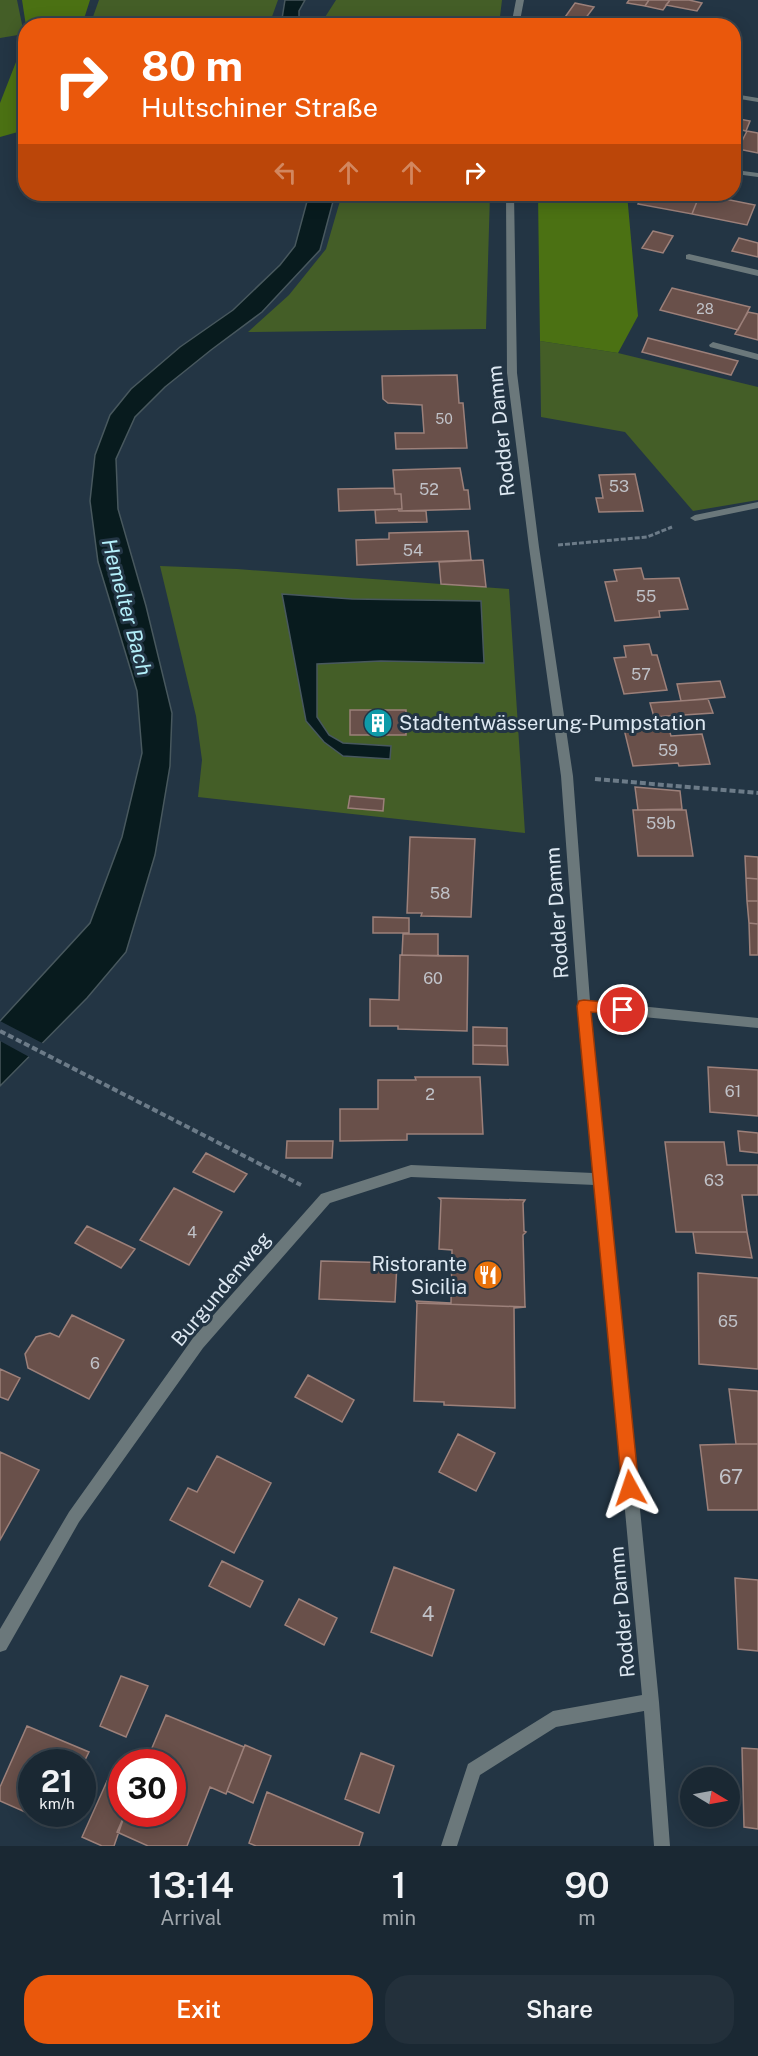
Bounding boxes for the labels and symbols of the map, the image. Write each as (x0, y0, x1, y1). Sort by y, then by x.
house number: 28 (696, 301, 714, 317)
street label: Rodder Damm (482, 364, 520, 498)
house number: 50 (435, 411, 453, 427)
house number: 53 (609, 477, 629, 496)
house number: 52 (419, 480, 439, 499)
water label: Hemelter Bach (97, 536, 157, 678)
house number: 54 (403, 541, 423, 560)
house number: 55 (636, 587, 656, 606)
house number: 57 (631, 665, 651, 684)
building icon: Stadtentwässerung-Pumpstation (362, 707, 394, 739)
place label: Stadtentwässerung-Pumpstation (399, 711, 706, 735)
house number: 59 (658, 741, 678, 760)
house number: 59b (646, 814, 676, 833)
street label: Rodder Damm (540, 846, 574, 980)
house number: 58 (430, 884, 450, 903)
house number: 60 (423, 969, 443, 988)
pin (597, 984, 648, 1035)
house number: 61 (725, 1082, 741, 1101)
house number: 2 (425, 1085, 435, 1104)
house number: 63 (704, 1171, 724, 1190)
house number: 4 (187, 1223, 197, 1242)
street label: Burgundenweg (166, 1227, 276, 1351)
place label: Ristorante Sicilia (371, 1252, 467, 1299)
restaurant icon: Ristorante Sicilia (472, 1259, 504, 1291)
house number: 65 (718, 1312, 738, 1331)
house number: 6 (90, 1354, 100, 1373)
position arrow (598, 1456, 662, 1520)
house number: 67 (719, 1465, 743, 1489)
street label: Rodder Damm (604, 1545, 640, 1679)
house number: 4 (422, 1602, 434, 1626)
speed limit sign: 30 (108, 1749, 186, 1827)
north arrow (680, 1767, 740, 1827)

